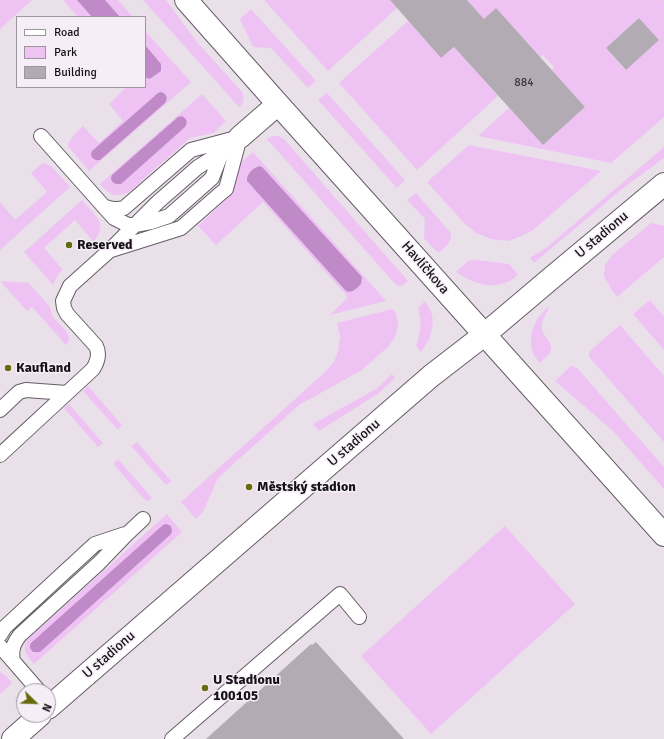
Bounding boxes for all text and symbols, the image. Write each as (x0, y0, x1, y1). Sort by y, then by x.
legend (16, 16, 146, 88)
text: Road (54, 25, 80, 40)
text: Park (54, 45, 77, 60)
text: Building (54, 65, 97, 80)
house number: 884 (514, 76, 534, 90)
street label: U stadionu (572, 208, 632, 262)
place label: Reserved (77, 237, 133, 253)
street label: Havlíčkova (398, 238, 452, 298)
marker: Reserved (64, 240, 74, 250)
place label: Kaufland (16, 360, 71, 376)
marker: Kaufland (3, 363, 13, 373)
street label: U stadionu (324, 416, 384, 470)
place label: Městský stadion (257, 479, 356, 495)
marker: Městský stadion (244, 482, 254, 492)
street label: U stadionu (79, 628, 139, 682)
place label: U Stadionu 100105 (213, 672, 280, 704)
north arrow (16, 683, 56, 723)
marker: U Stadionu 100105 (200, 683, 210, 693)
text: N (39, 701, 54, 714)

